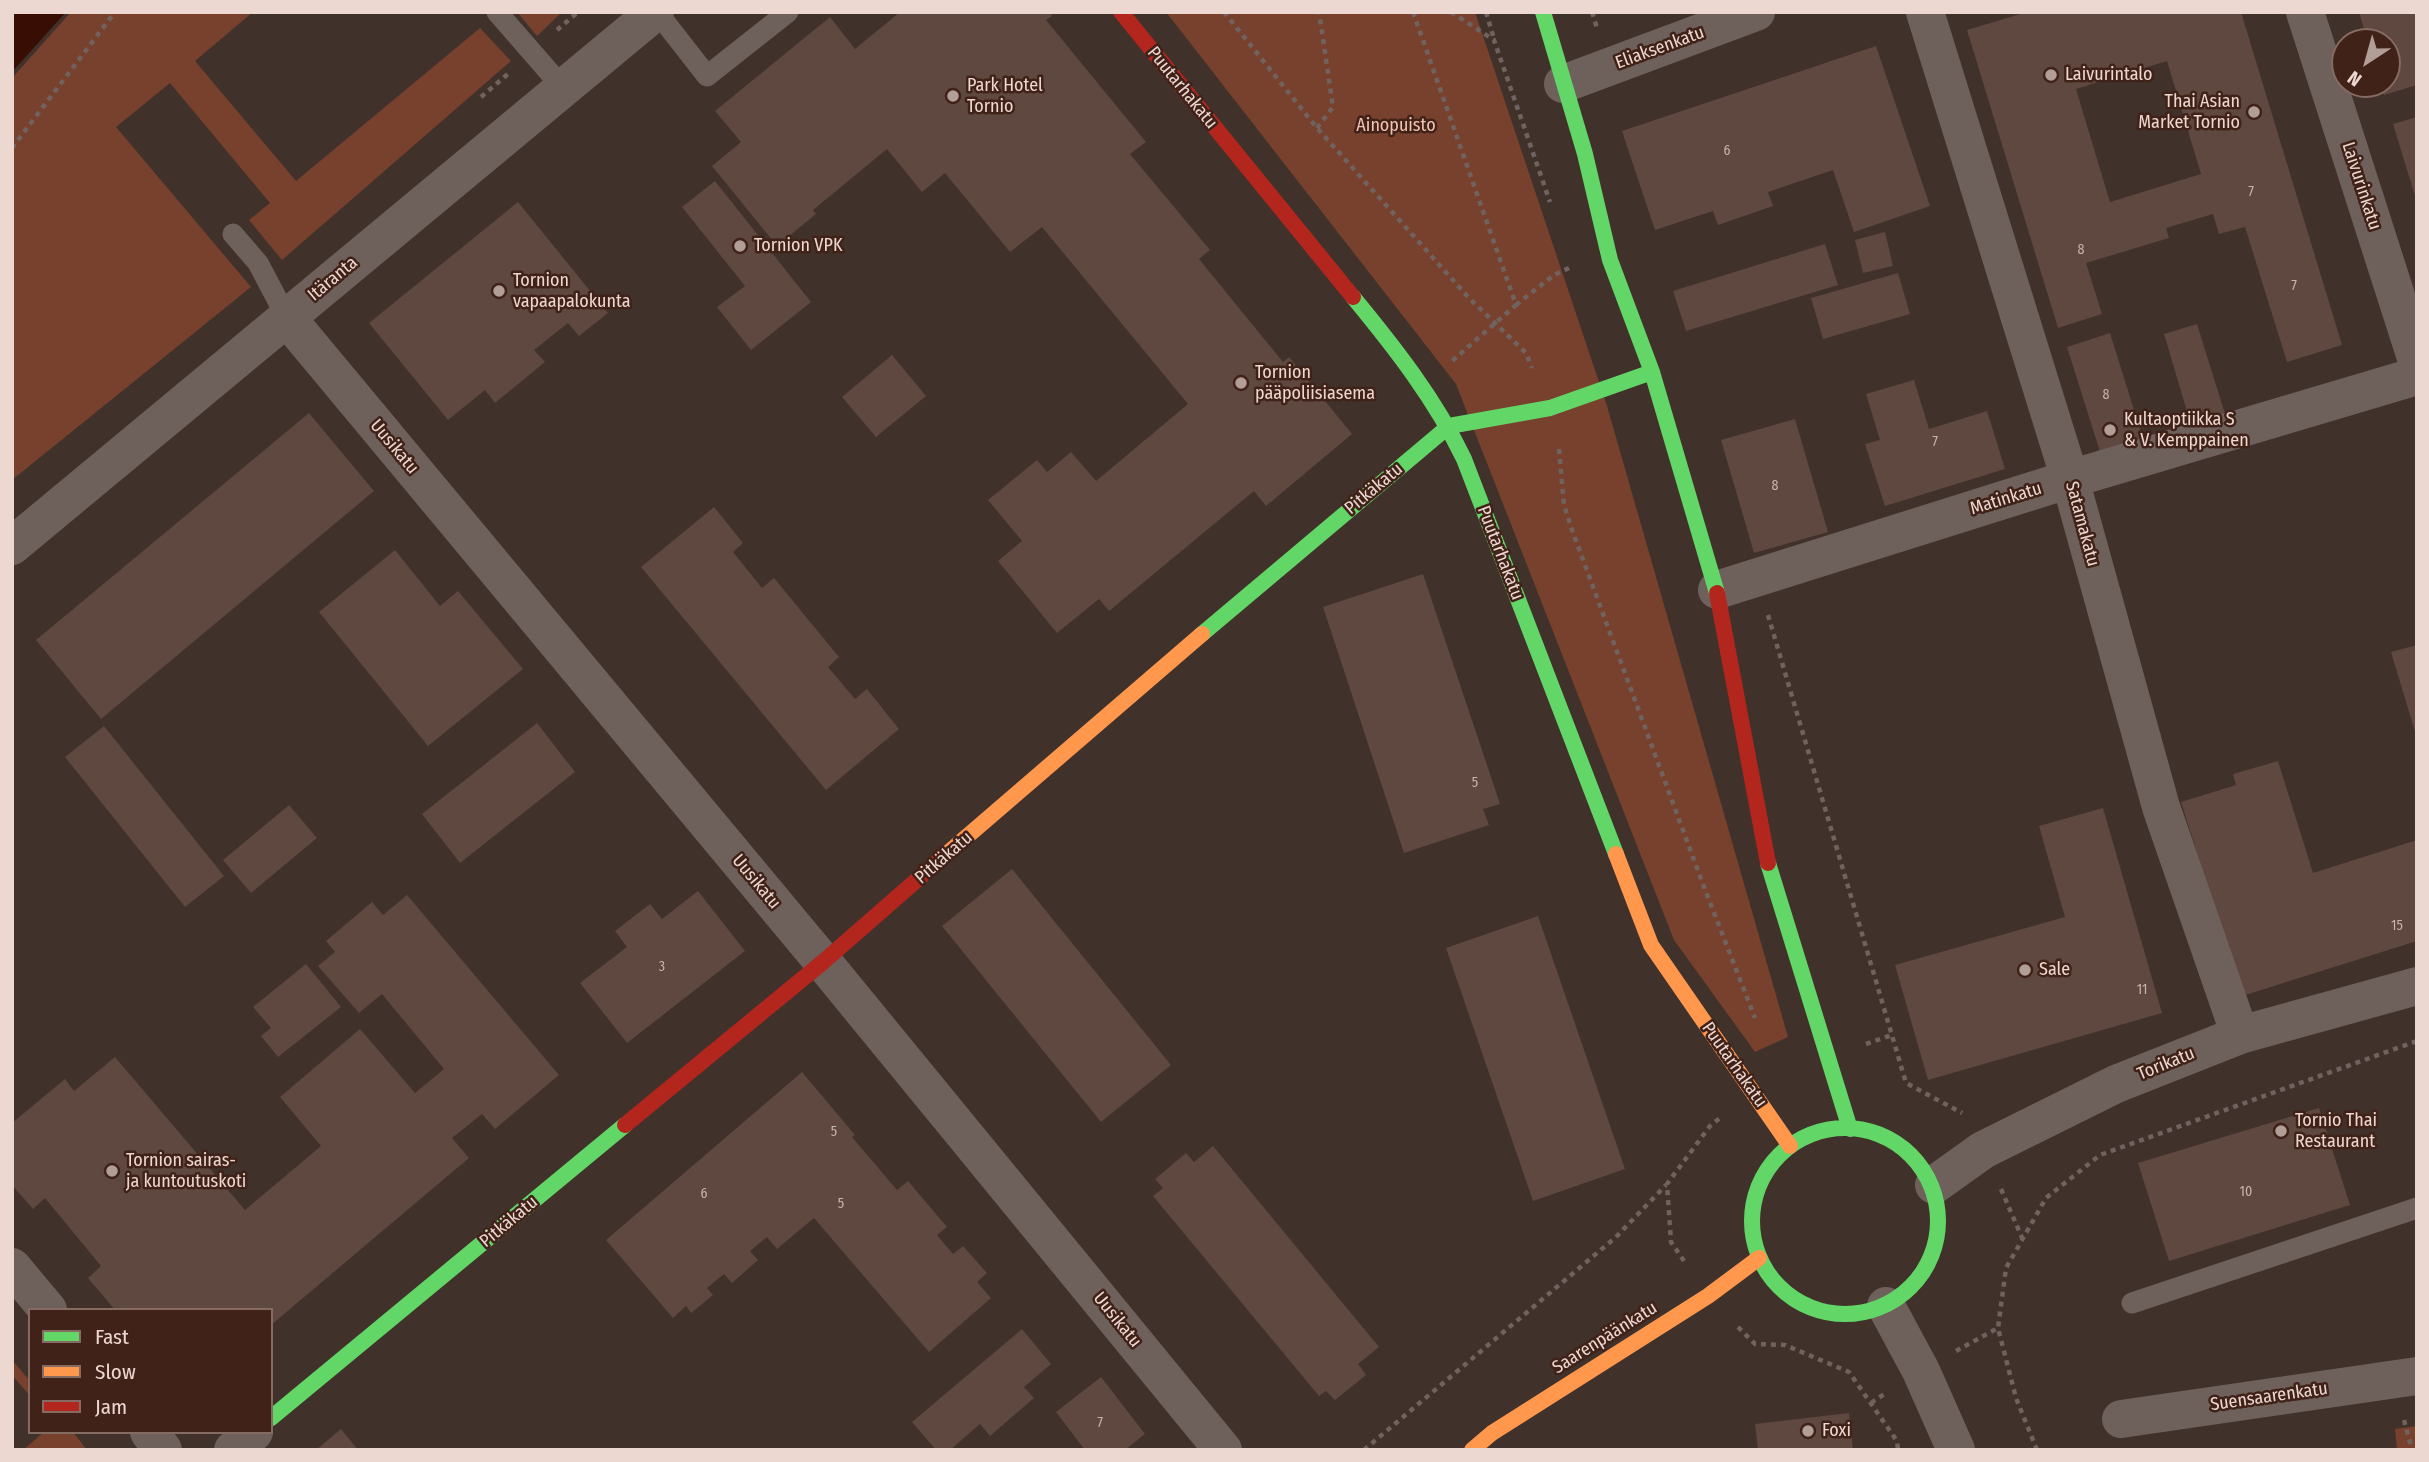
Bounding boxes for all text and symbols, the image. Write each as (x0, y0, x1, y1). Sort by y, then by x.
street label: Eliaksenkatu (1613, 22, 1707, 74)
north arrow (2331, 28, 2401, 98)
street label: Puutarhakatu (1142, 43, 1222, 133)
place label: Laivurintalo (2065, 64, 2152, 86)
text: N (2343, 66, 2366, 91)
marker: Laivurintalo (2043, 67, 2059, 83)
place label: Park Hotel Tornio (967, 75, 1043, 118)
marker: Park Hotel Tornio (945, 88, 961, 104)
place label: Thai Asian Market Tornio (2138, 91, 2240, 134)
marker: Thai Asian Market Tornio (2246, 104, 2262, 120)
park label: Ainopuisto (1356, 115, 1436, 137)
street label: Laivurinkatu (2337, 139, 2385, 233)
house number: 6 (1724, 143, 1730, 159)
house number: 7 (2248, 184, 2254, 200)
place label: Tornion VPK (754, 235, 842, 257)
marker: Tornion VPK (732, 238, 748, 254)
house number: 8 (2078, 242, 2084, 258)
street label: Itäranta (304, 252, 362, 306)
place label: Tornion vapaapalokunta (513, 270, 630, 312)
house number: 7 (2291, 278, 2297, 294)
marker: Tornion vapaapalokunta (491, 283, 507, 299)
place label: Tornion pääpoliisiasema (1255, 362, 1375, 404)
marker: Tornion pääpoliisiasema (1233, 375, 1249, 391)
house number: 8 (2103, 387, 2109, 403)
place label: Kultaoptiikka S & V. Kemppainen (2124, 409, 2249, 452)
street label: Uusikatu (365, 415, 423, 479)
marker: Kultaoptiikka S & V. Kemppainen (2102, 422, 2118, 438)
house number: 7 (1932, 434, 1938, 450)
street label: Pitkäkatu (1341, 459, 1407, 519)
house number: 8 (1772, 478, 1778, 494)
street label: Matinkatu (1968, 478, 2044, 520)
street label: Satamakatu (2060, 479, 2104, 569)
street label: Puutarhakatu (1472, 503, 1528, 603)
house number: 5 (1472, 775, 1478, 791)
street label: Pitkäkatu (911, 827, 977, 889)
street label: Uusikatu (727, 850, 785, 914)
house number: 15 (2391, 918, 2403, 934)
house number: 3 (659, 959, 665, 975)
place label: Sale (2039, 959, 2070, 981)
marker: Sale (2017, 962, 2033, 978)
house number: 11 (2137, 982, 2147, 998)
street label: Puutarhakatu (1697, 1018, 1771, 1112)
street label: Torikatu (2134, 1043, 2198, 1085)
place label: Tornio Thai Restaurant (2295, 1110, 2377, 1152)
marker: Tornio Thai Restaurant (2273, 1123, 2289, 1139)
house number: 5 (831, 1124, 837, 1140)
place label: Tornion sairas- ja kuntoutuskoti (126, 1150, 246, 1192)
marker: Tornion sairas- ja kuntoutuskoti (104, 1163, 120, 1179)
house number: 10 (2240, 1184, 2252, 1200)
house number: 6 (701, 1186, 707, 1202)
street label: Pitkäkatu (476, 1192, 542, 1252)
house number: 5 (838, 1196, 844, 1212)
street label: Uusikatu (1088, 1288, 1146, 1352)
street label: Saarenpäänkatu (1549, 1297, 1661, 1379)
legend (28, 1308, 273, 1434)
text: Fast (95, 1324, 129, 1350)
text: Slow (95, 1359, 136, 1385)
street label: Suensaarenkatu (2209, 1378, 2329, 1416)
text: Jam (95, 1394, 127, 1420)
house number: 7 (1097, 1415, 1103, 1431)
place label: Foxi (1822, 1420, 1851, 1442)
marker: Foxi (1800, 1423, 1816, 1439)

